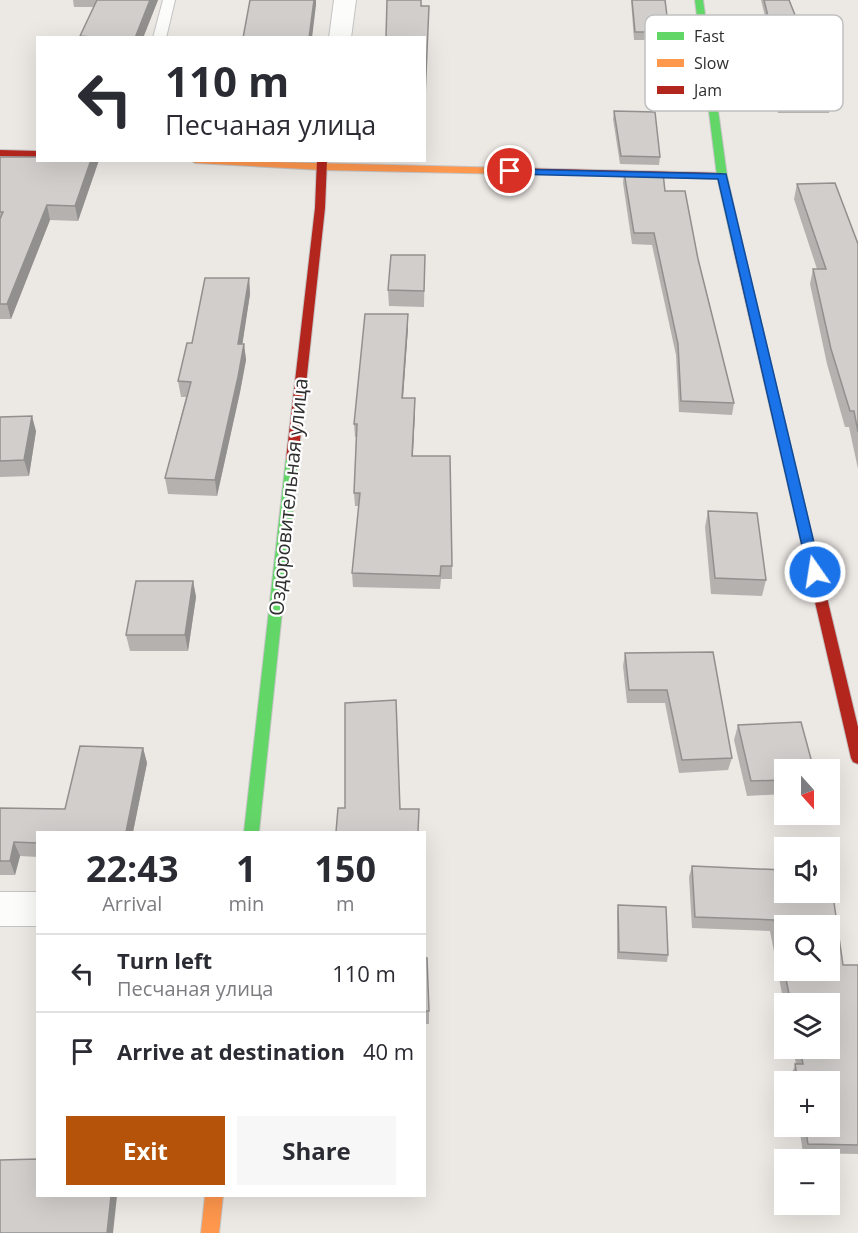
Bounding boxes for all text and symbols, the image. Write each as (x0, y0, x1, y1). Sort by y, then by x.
legend (645, 15, 843, 111)
text: Fast (694, 25, 725, 47)
text: 110 m (165, 52, 289, 109)
text: Slow (694, 52, 729, 74)
icon: left (66, 60, 144, 138)
text: Jam (692, 79, 722, 101)
text: Песчаная улица (165, 106, 376, 143)
pin (484, 145, 535, 196)
icon: arrive (493, 154, 526, 187)
street label: Оздоровительная улица (262, 377, 314, 617)
position arrow (783, 540, 847, 604)
north arrow (774, 759, 840, 825)
map controls (774, 759, 840, 1215)
button: sound (774, 837, 840, 903)
text: 22:43 (86, 844, 179, 893)
text: 1 (236, 844, 257, 893)
text: 150 (314, 844, 376, 893)
text: Arrival (102, 890, 162, 917)
text: min (228, 890, 264, 917)
text: m (336, 890, 354, 917)
button: search (774, 915, 840, 981)
text: Turn left (117, 945, 212, 975)
icon: left (66, 957, 99, 990)
text: 110 m (332, 958, 396, 988)
text: Песчаная улица (117, 975, 273, 1002)
button: layers (774, 993, 840, 1059)
icon: arrive (66, 1035, 99, 1068)
text: Arrive at destination (117, 1036, 345, 1066)
text: 40 m (363, 1036, 414, 1066)
button: + (774, 1071, 840, 1137)
button: Exit (66, 1116, 225, 1185)
button: Share (237, 1116, 396, 1185)
button: − (774, 1149, 840, 1215)

